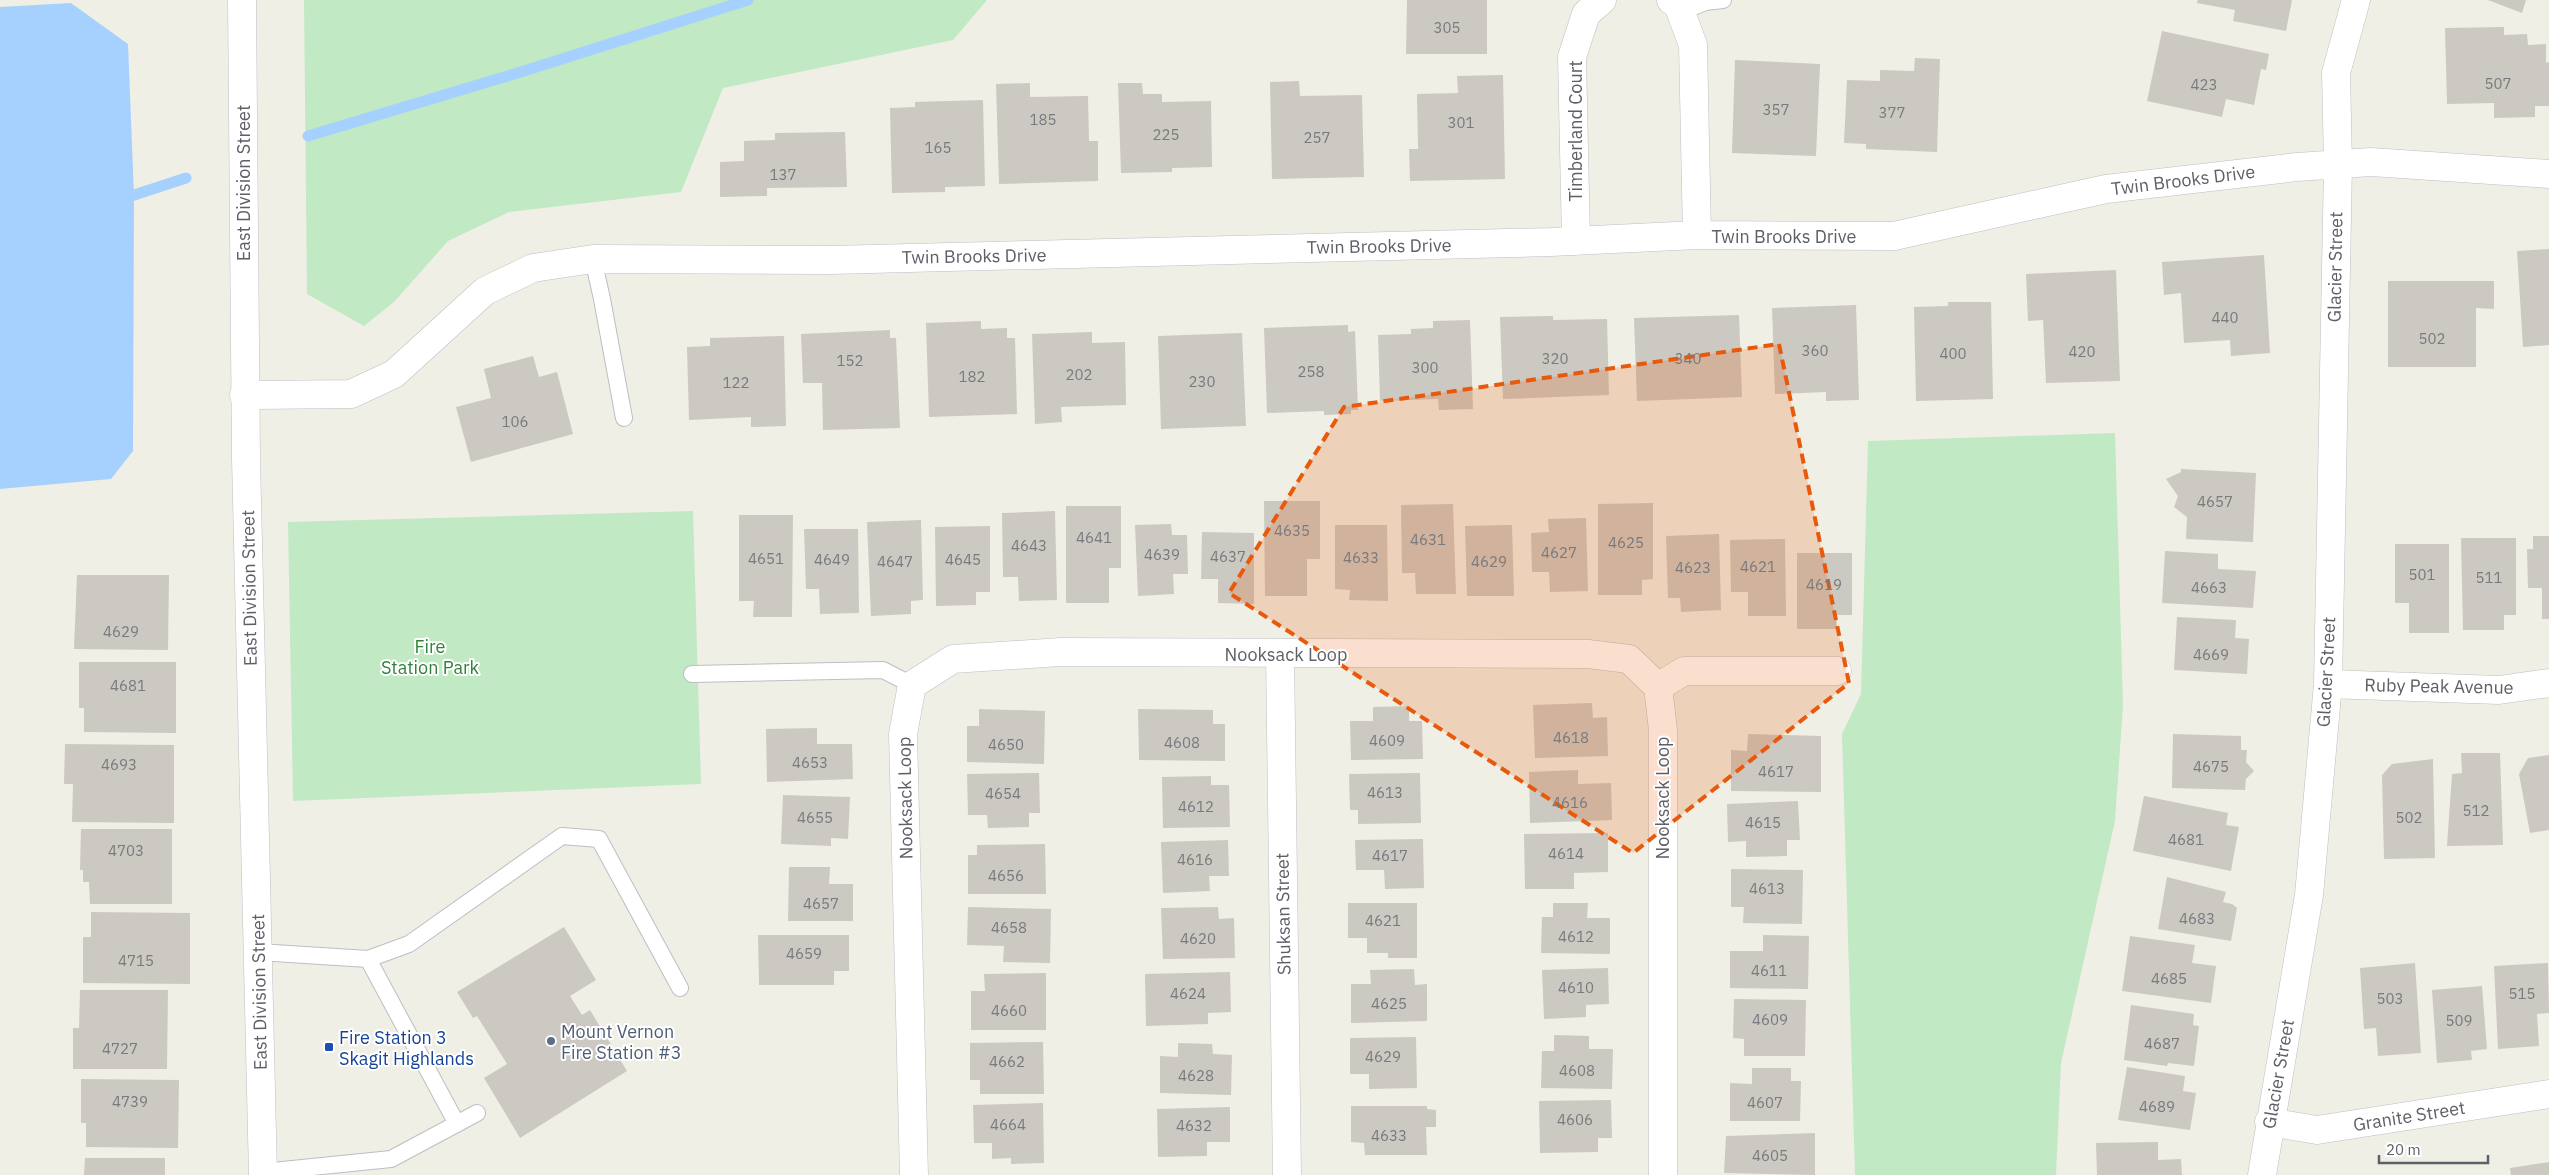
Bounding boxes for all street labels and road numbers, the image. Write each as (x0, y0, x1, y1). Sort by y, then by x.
street label: Timberland Court (1564, 60, 1587, 202)
street label: East Division Street (232, 105, 255, 261)
street label: Twin Brooks Drive (2110, 160, 2256, 200)
street label: Glacier Street (2323, 211, 2347, 323)
street label: Twin Brooks Drive (1712, 225, 1857, 248)
street label: Twin Brooks Drive (1306, 233, 1452, 259)
street label: Twin Brooks Drive (901, 243, 1047, 269)
street label: East Division Street (236, 510, 262, 666)
street label: Glacier Street (2312, 616, 2340, 728)
street label: Nooksack Loop (1225, 643, 1347, 666)
street label: Ruby Peak Avenue (2364, 673, 2514, 699)
street label: Nooksack Loop (892, 736, 918, 860)
street label: Nooksack Loop (1651, 737, 1674, 859)
street label: Shuksan Street (1270, 853, 1296, 975)
street label: East Division Street (246, 914, 272, 1070)
street label: Glacier Street (2257, 1018, 2299, 1130)
street label: Granite Street (2351, 1096, 2467, 1136)

